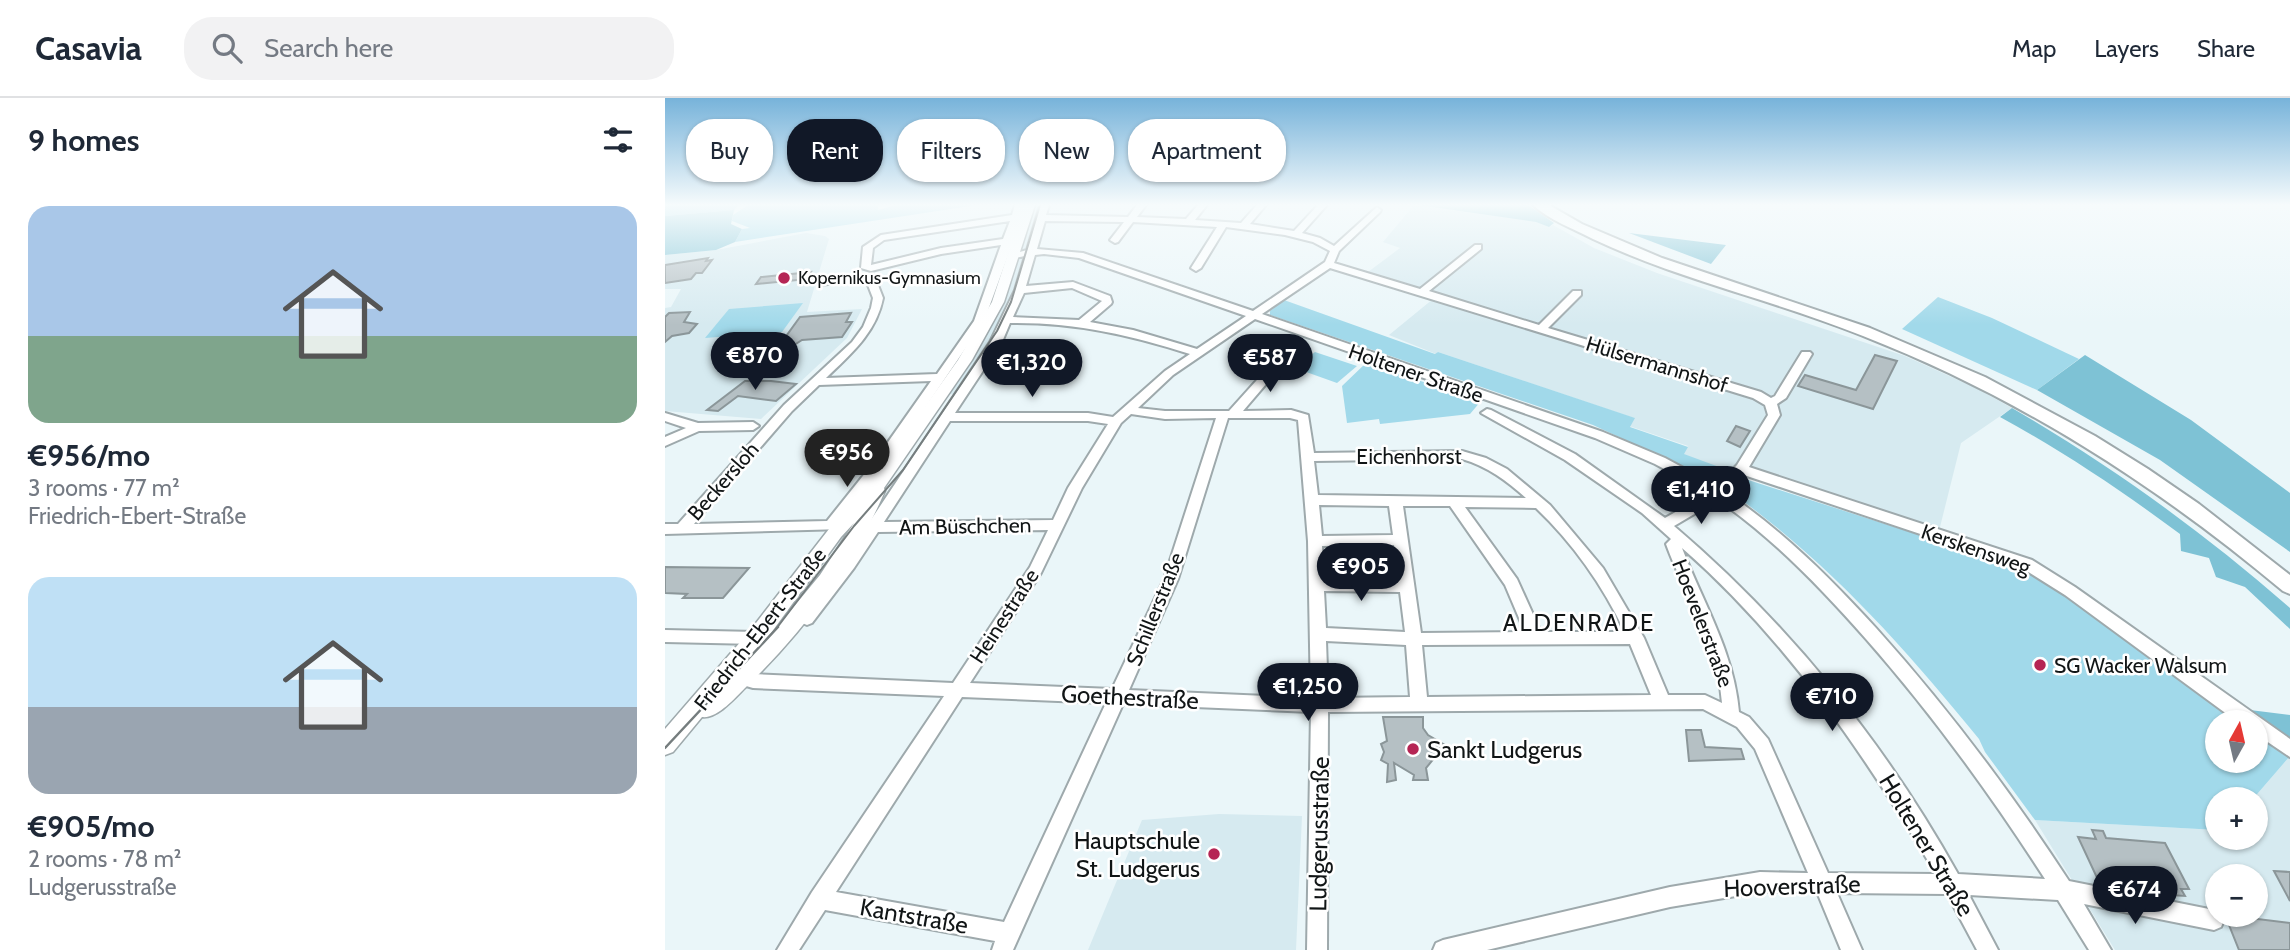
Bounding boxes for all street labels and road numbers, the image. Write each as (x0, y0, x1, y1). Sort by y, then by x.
street label: Hülsermannshof (1583, 331, 1731, 397)
street label: Holtener Straße (1345, 338, 1487, 408)
street label: Beckersloh (682, 437, 764, 525)
street label: Eichenhorst (1356, 444, 1462, 469)
street label: Am Büschchen (899, 512, 1031, 540)
street label: Kerskensweg (1918, 519, 2034, 580)
street label: Friedrich-Ebert-Straße (689, 543, 831, 715)
street label: Schillerstraße (1121, 548, 1189, 669)
street label: Hoevelerstraße (1667, 556, 1739, 691)
street label: Heinestraße (964, 564, 1044, 668)
street label: Goethestraße (1060, 679, 1200, 715)
street label: Ludgerusstraße (1303, 756, 1335, 912)
street label: Holtener Straße (1873, 769, 1981, 921)
street label: Hooverstraße (1723, 869, 1861, 903)
street label: Kantstraße (858, 892, 970, 940)

